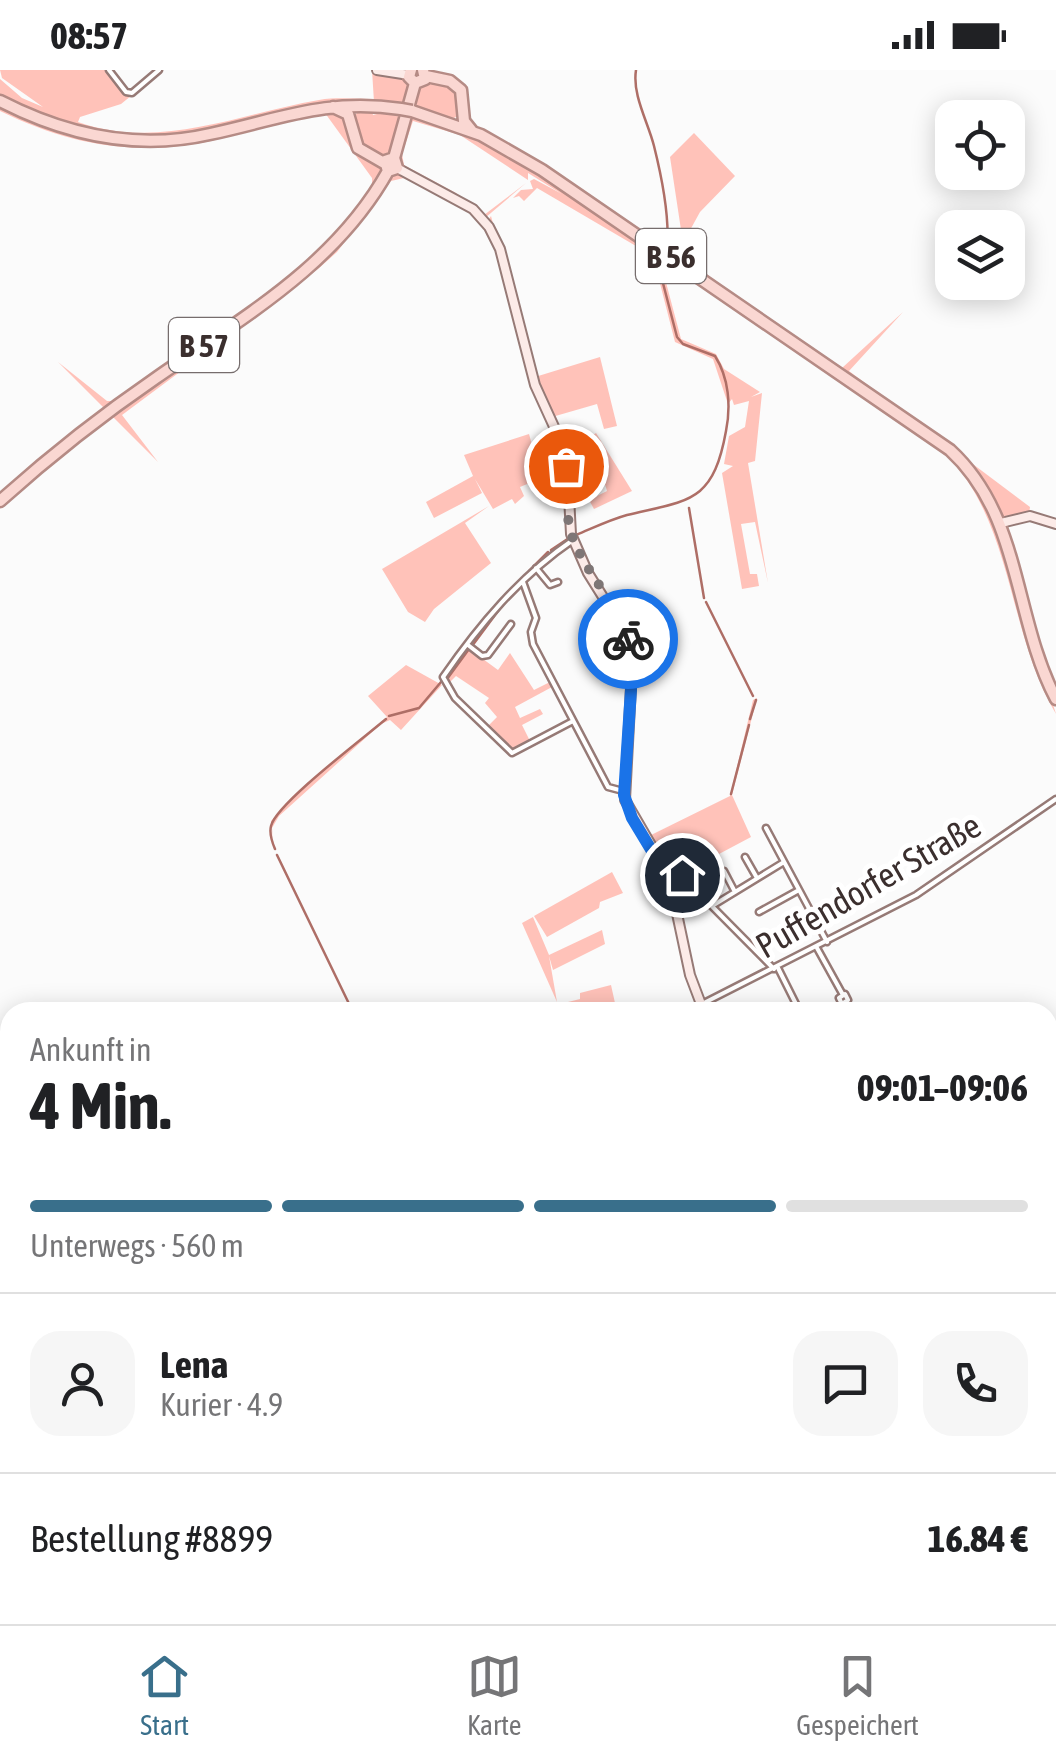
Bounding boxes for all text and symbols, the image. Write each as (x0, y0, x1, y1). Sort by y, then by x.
text: 08:57 (50, 14, 128, 57)
map controls (935, 100, 1025, 300)
button: locate (935, 100, 1025, 190)
button: layers (935, 210, 1025, 300)
road number: B 56 (636, 229, 706, 283)
road number: B 57 (169, 318, 239, 372)
pin (524, 424, 609, 509)
icon: bag (539, 439, 594, 494)
courier (578, 589, 678, 689)
icon: bike (601, 612, 656, 667)
street label: Puffendorfer Straße (749, 805, 987, 965)
pin (640, 833, 725, 918)
icon: home (655, 848, 710, 903)
text: Ankunft in (30, 1031, 152, 1068)
text: 09:01–09:06 (857, 1066, 1028, 1109)
text: 4 Min. (30, 1068, 171, 1143)
text: Unterwegs · 560 m (30, 1227, 244, 1264)
button: person (30, 1331, 135, 1436)
button: chat (793, 1331, 898, 1436)
button: phone (923, 1331, 1028, 1436)
text: Lena (160, 1343, 228, 1386)
text: Kurier · 4.9 (160, 1386, 283, 1423)
text: Bestellung #8899 (30, 1517, 273, 1560)
text: 16.84 € (927, 1517, 1028, 1560)
tab: Start (137, 1649, 192, 1741)
tab: Karte (467, 1649, 522, 1741)
tab: Gespeichert (796, 1649, 919, 1741)

